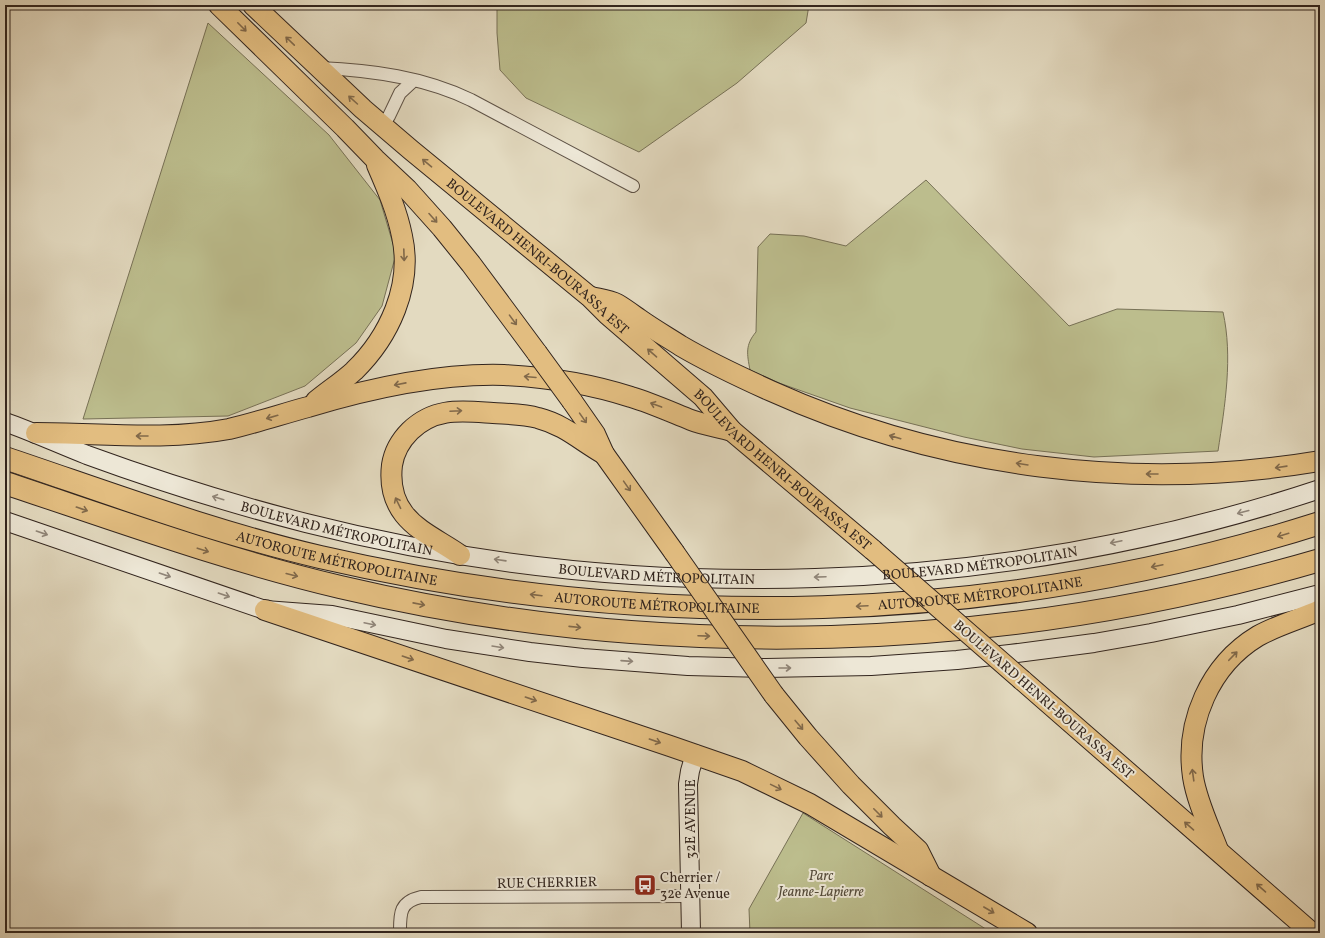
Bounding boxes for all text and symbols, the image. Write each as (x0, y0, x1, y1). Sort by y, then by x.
one-way arrow (237, 22, 247, 32)
one-way arrow (285, 36, 295, 46)
one-way arrow (348, 95, 358, 105)
one-way arrow (422, 159, 432, 168)
street label: BOULEVARD HENRI-BOURASSA EST (442, 175, 632, 340)
one-way arrow (428, 213, 438, 223)
one-way arrow (401, 248, 408, 261)
one-way arrow (509, 314, 517, 325)
one-way arrow (647, 349, 657, 358)
one-way arrow (524, 373, 537, 381)
one-way arrow (394, 380, 407, 388)
street label: BOULEVARD HENRI-BOURASSA EST (689, 385, 875, 555)
one-way arrow (650, 401, 662, 409)
one-way arrow (449, 408, 462, 415)
one-way arrow (579, 412, 587, 423)
one-way arrow (265, 414, 278, 422)
one-way arrow (136, 432, 149, 440)
one-way arrow (889, 432, 902, 440)
one-way arrow (1016, 460, 1029, 468)
one-way arrow (1275, 463, 1288, 471)
one-way arrow (1146, 470, 1159, 478)
one-way arrow (623, 480, 631, 491)
one-way arrow (212, 494, 225, 501)
one-way arrow (394, 497, 401, 509)
street label: BOULEVARD MÉTROPOLITAIN (238, 498, 434, 561)
one-way arrow (75, 505, 87, 513)
one-way arrow (1236, 509, 1249, 516)
street label: AUTOROUTE MÉTROPOLITAINE (234, 527, 439, 591)
one-way arrow (36, 530, 48, 538)
one-way arrow (1277, 531, 1289, 539)
one-way arrow (1110, 539, 1123, 547)
street label: BOULEVARD MÉTROPOLITAIN (882, 543, 1079, 586)
one-way arrow (197, 546, 209, 554)
one-way arrow (494, 556, 507, 564)
street label: BOULEVARD MÉTROPOLITAIN (557, 560, 755, 590)
one-way arrow (1151, 563, 1164, 571)
one-way arrow (159, 572, 171, 580)
one-way arrow (285, 572, 298, 579)
street label: AUTOROUTE MÉTROPOLITAINE (877, 573, 1084, 616)
one-way arrow (814, 574, 827, 581)
street label: AUTOROUTE MÉTROPOLITAINE (553, 589, 760, 619)
one-way arrow (530, 591, 543, 599)
one-way arrow (217, 592, 229, 600)
one-way arrow (412, 600, 425, 608)
one-way arrow (856, 602, 869, 609)
street label: BOULEVARD HENRI-BOURASSA EST (949, 616, 1137, 784)
one-way arrow (363, 620, 376, 628)
one-way arrow (568, 623, 581, 631)
one-way arrow (697, 633, 710, 640)
one-way arrow (491, 643, 504, 651)
one-way arrow (1228, 651, 1238, 661)
one-way arrow (402, 654, 414, 662)
one-way arrow (620, 658, 633, 665)
one-way arrow (778, 664, 791, 672)
one-way arrow (525, 696, 537, 704)
one-way arrow (794, 720, 803, 731)
one-way arrow (648, 738, 661, 745)
one-way arrow (1189, 769, 1197, 782)
street label: 32E AVENUE (682, 779, 701, 859)
one-way arrow (770, 784, 782, 791)
one-way arrow (873, 808, 883, 818)
one-way arrow (1184, 821, 1194, 831)
park label: Parc Jeanne-Lapierre (776, 867, 864, 902)
place label: Cherrier / 32e Avenue (660, 869, 730, 904)
bus stop icon: Cherrier / 32e Avenue (632, 872, 658, 898)
street label: RUE CHERRIER (497, 873, 598, 894)
one-way arrow (1256, 884, 1266, 893)
one-way arrow (983, 907, 995, 915)

